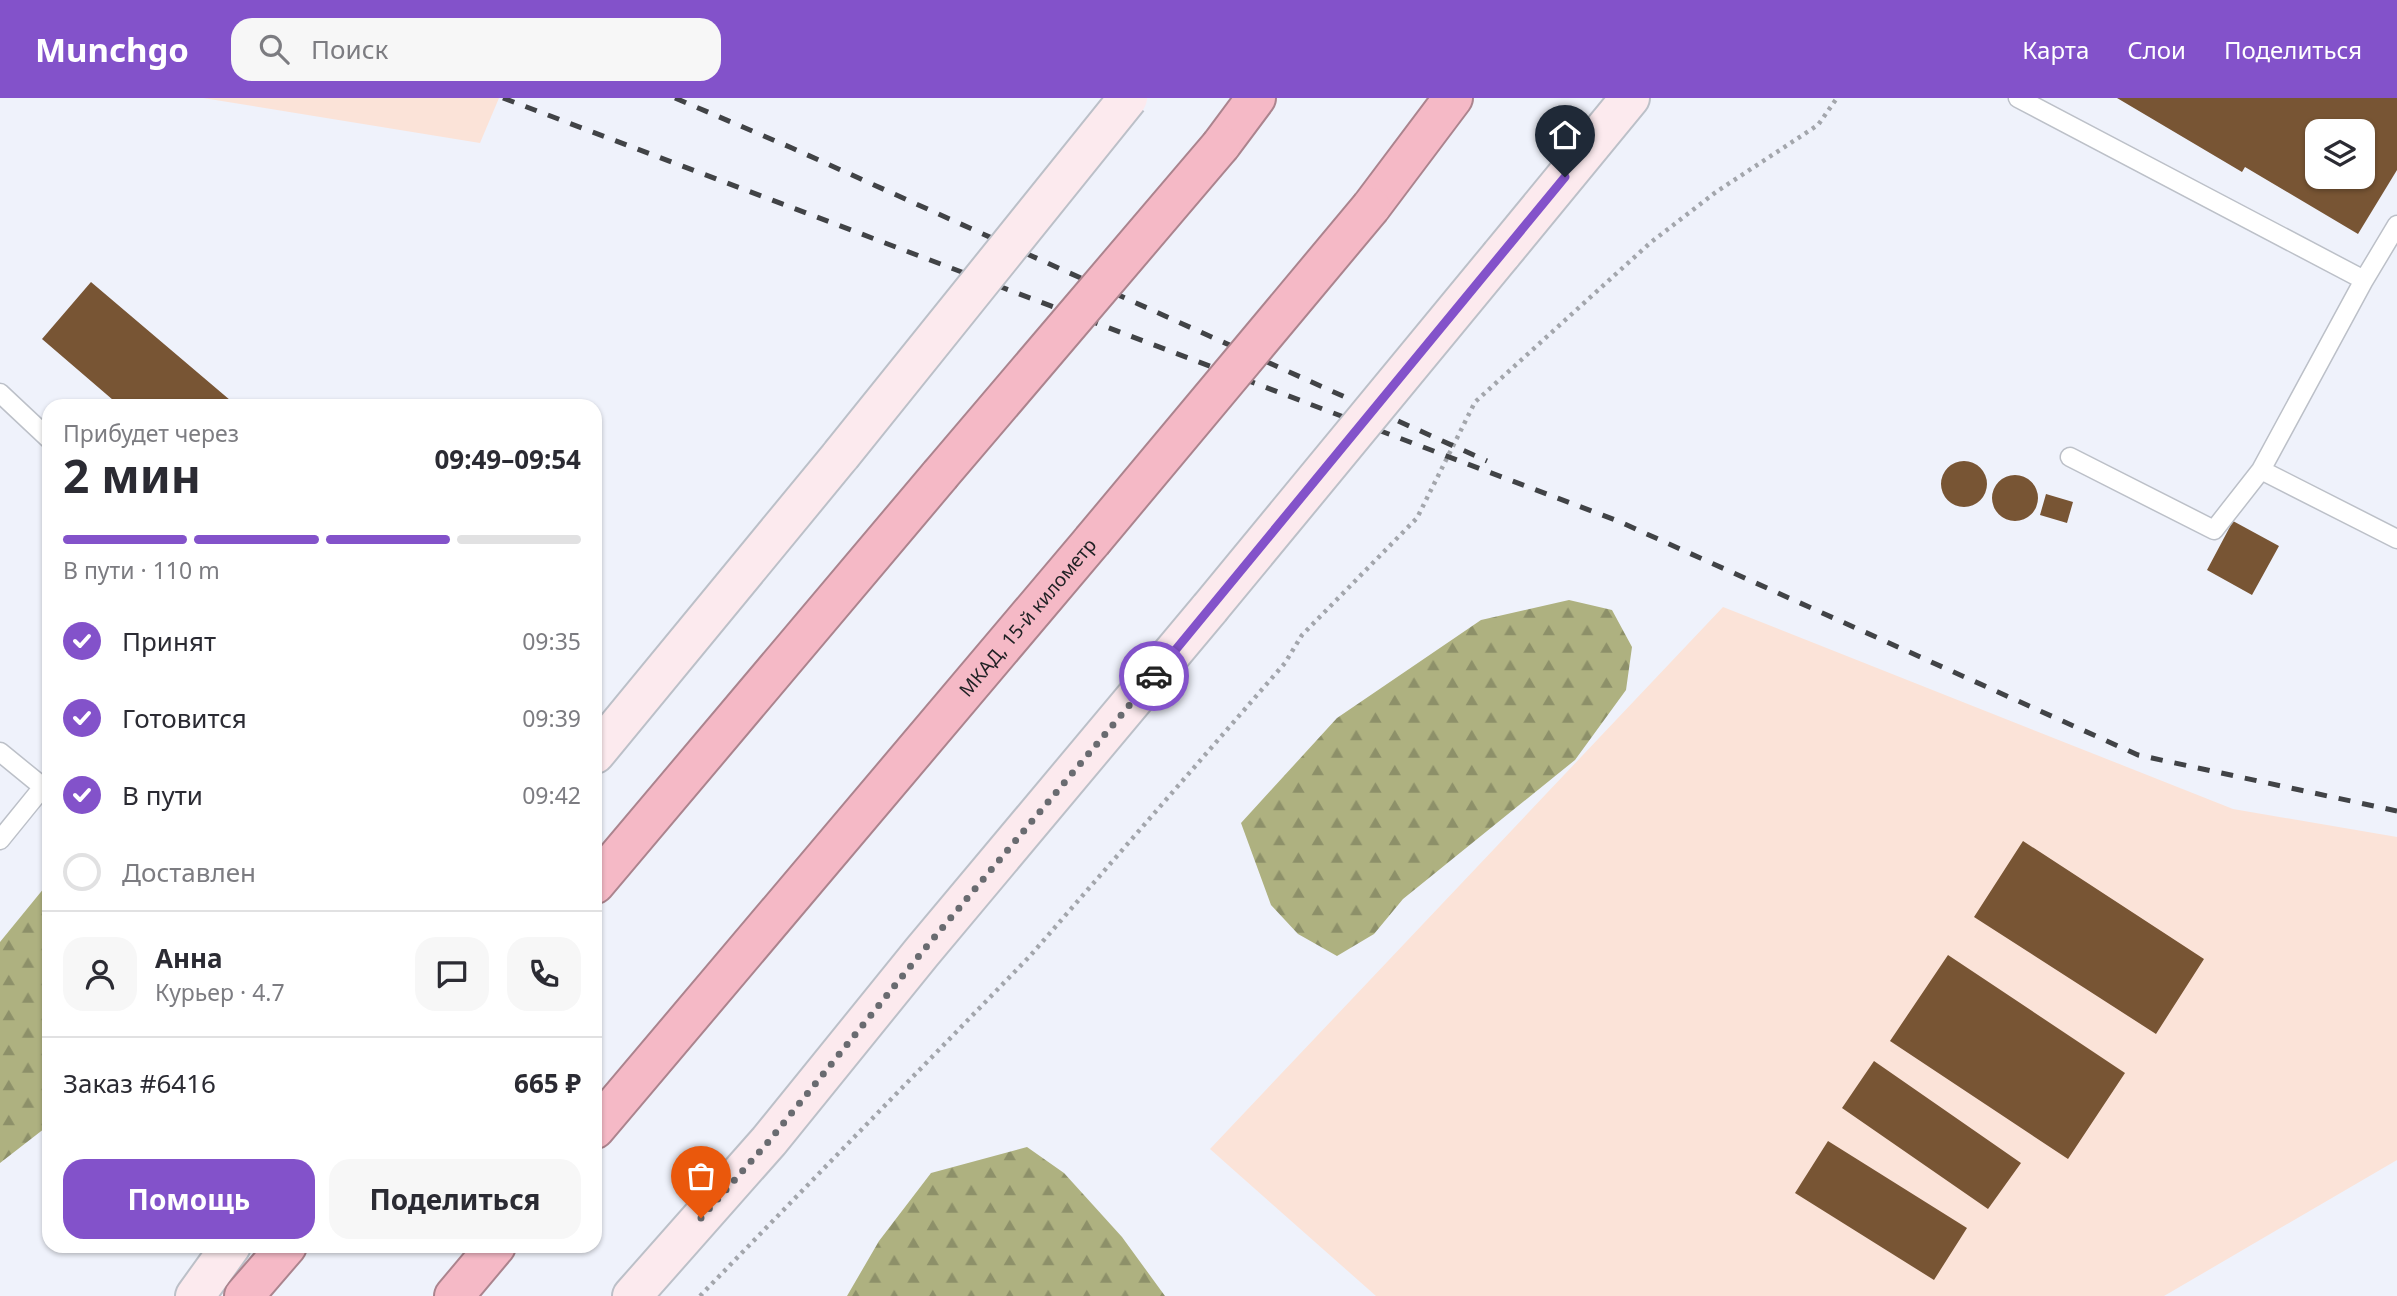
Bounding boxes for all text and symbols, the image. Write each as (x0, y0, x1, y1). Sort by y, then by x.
search box (231, 18, 721, 81)
text: Munchgo (35, 27, 189, 72)
icon: search (255, 30, 293, 68)
text: Поиск (311, 31, 388, 67)
text: Карта (2022, 33, 2089, 66)
text: Слои (2127, 33, 2186, 66)
text: Поделиться (2224, 33, 2362, 66)
pin (1535, 105, 1595, 177)
icon: home (1546, 116, 1584, 154)
map controls (2305, 119, 2375, 189)
button: layers (2305, 119, 2375, 189)
text: Прибудет через (63, 417, 239, 449)
text: 09:49–09:54 (434, 441, 581, 477)
text: 2 мин (63, 444, 201, 506)
street label: МКАД, 15-й километр (953, 533, 1102, 702)
text: В пути · 110 m (63, 554, 220, 586)
icon: check (63, 622, 101, 660)
text: Принят (122, 623, 216, 659)
text: 09:35 (522, 625, 581, 657)
courier (1119, 641, 1189, 711)
icon: car (1135, 657, 1173, 695)
icon: check (63, 699, 101, 737)
text: Готовится (122, 700, 247, 736)
text: 09:39 (522, 702, 581, 734)
icon: check (63, 776, 101, 814)
text: В пути (122, 777, 203, 813)
text: 09:42 (522, 779, 581, 811)
text: Доставлен (122, 854, 256, 890)
button: person (63, 937, 137, 1011)
button: chat (415, 937, 489, 1011)
button: phone (507, 937, 581, 1011)
text: Анна (155, 940, 223, 976)
text: Курьер · 4.7 (155, 976, 285, 1008)
text: Заказ #6416 (63, 1065, 216, 1101)
text: 665 ₽ (514, 1065, 581, 1101)
pin (671, 1146, 731, 1218)
icon: bag (682, 1157, 720, 1195)
button: Помощь (63, 1159, 315, 1239)
button: Поделиться (329, 1159, 581, 1239)

